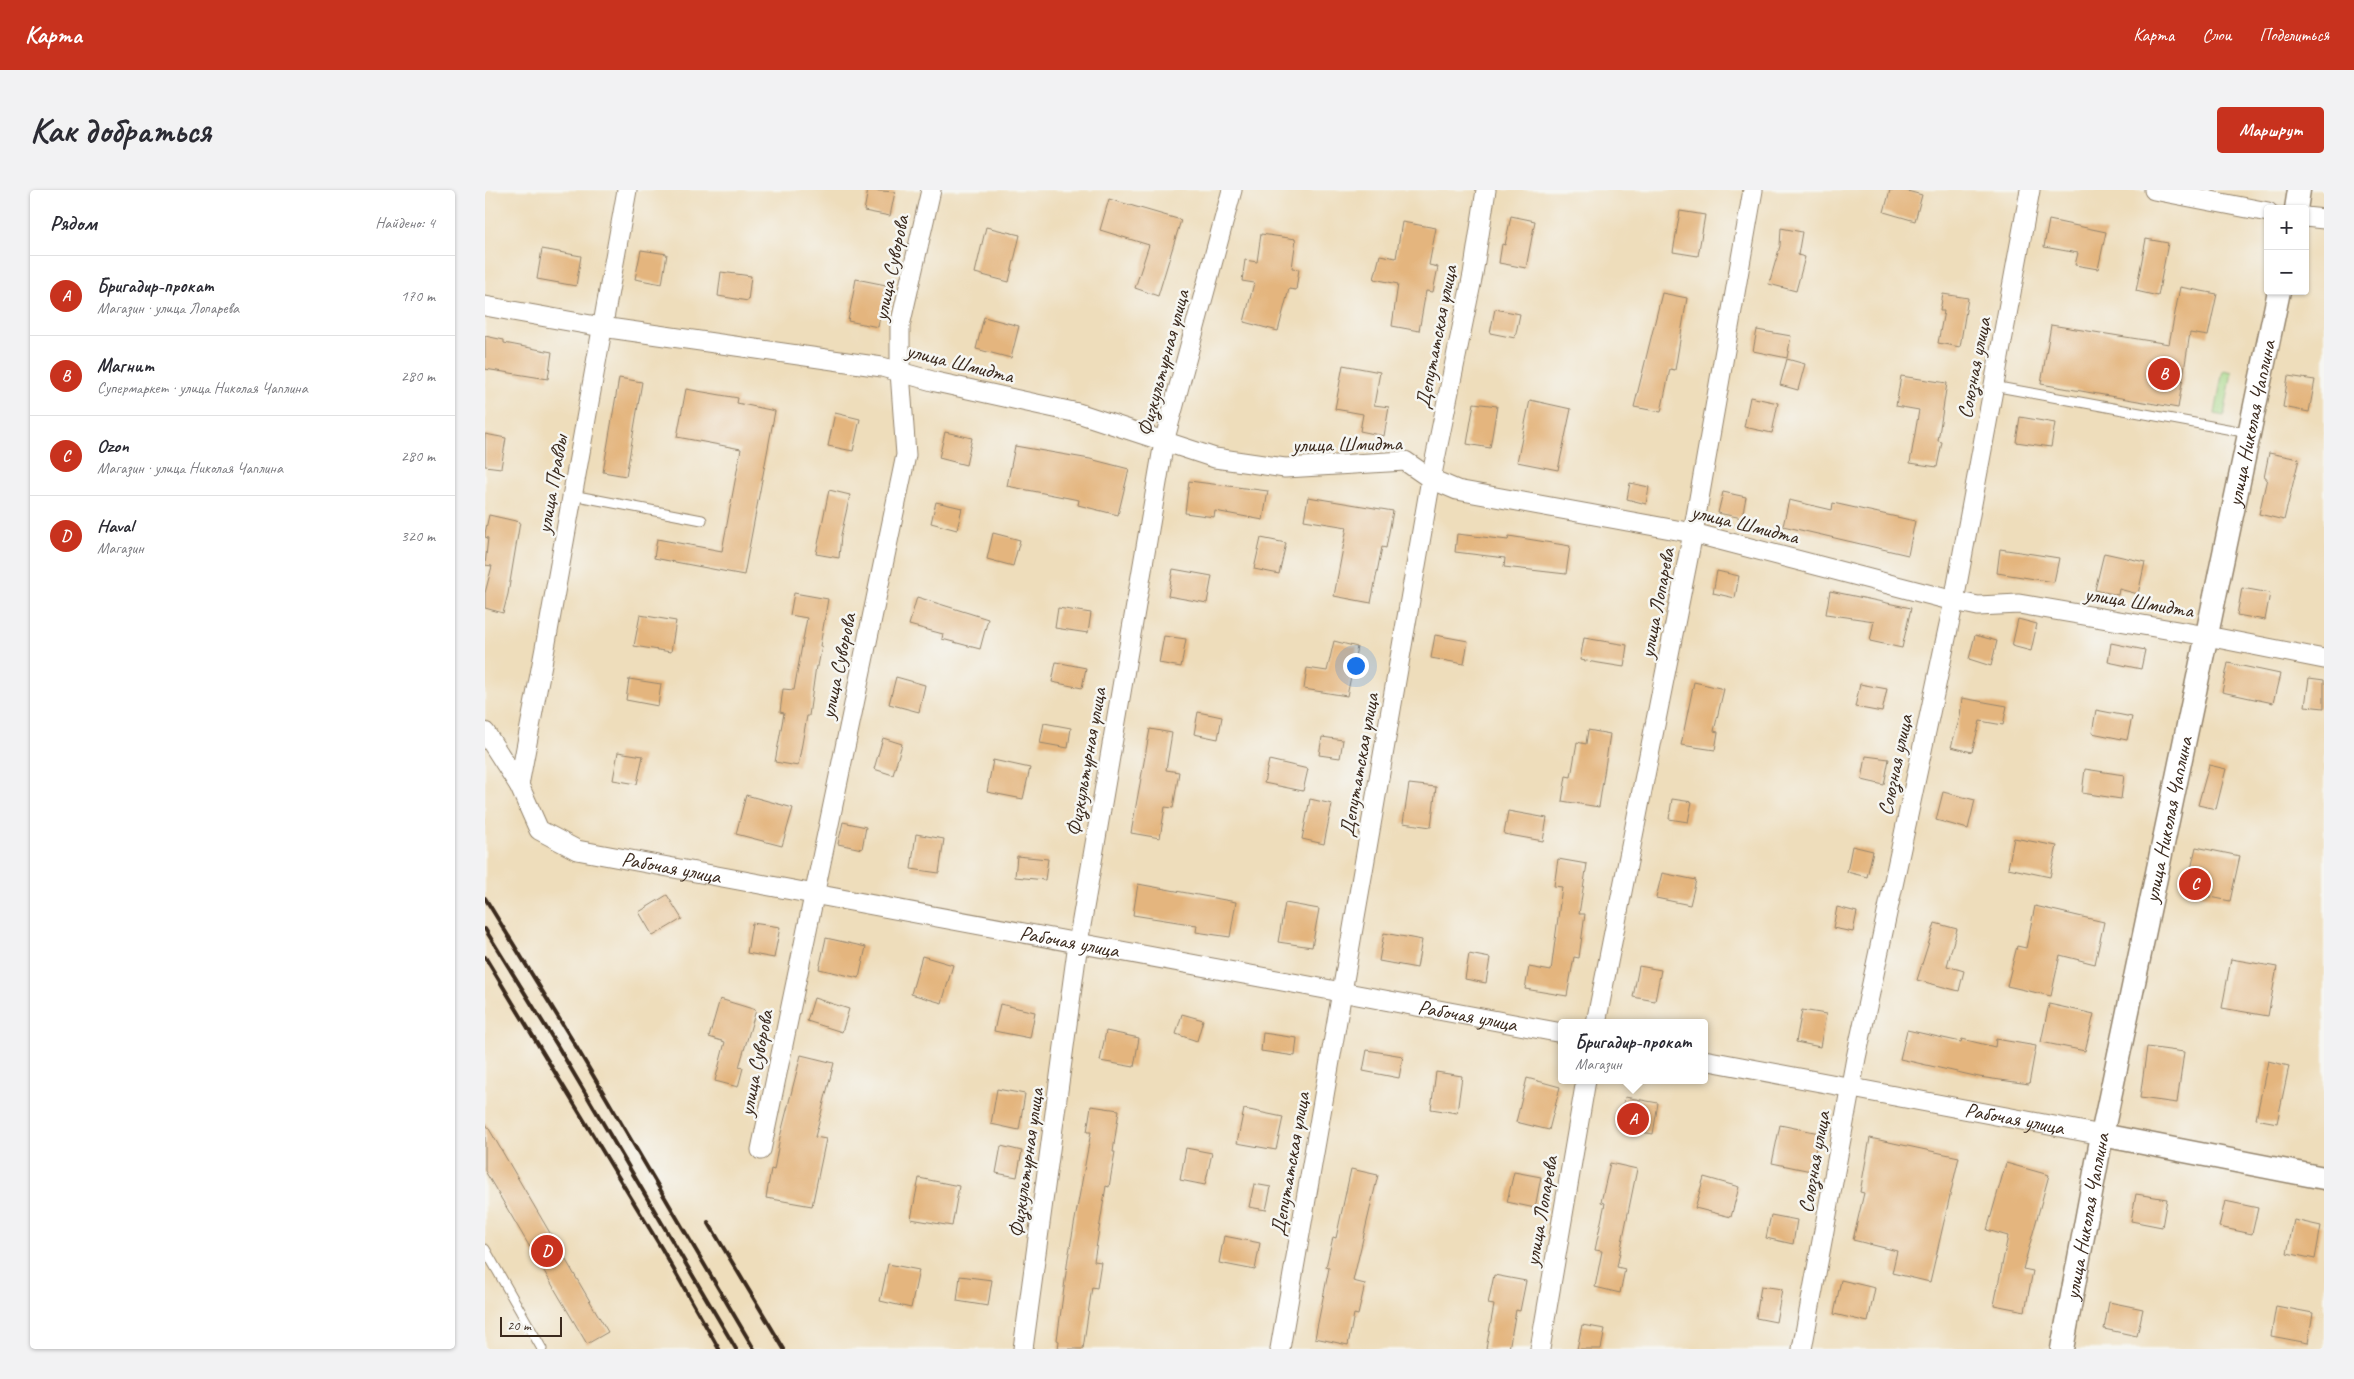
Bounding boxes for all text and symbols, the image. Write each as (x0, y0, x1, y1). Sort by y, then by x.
text: Карта (25, 20, 82, 50)
text: Карта (2133, 24, 2174, 46)
text: Слои (2202, 24, 2231, 46)
text: Поделиться (2259, 24, 2329, 46)
button: Маршрут (2217, 107, 2324, 153)
text: Как добраться (30, 108, 211, 153)
map controls (2264, 205, 2309, 295)
button: + (2264, 205, 2309, 250)
text: Рядом (50, 210, 97, 236)
street label: улица Суворова (867, 211, 915, 325)
text: Найдено: 4 (375, 213, 435, 233)
button: − (2264, 250, 2309, 295)
street label: Депутатская улица (1409, 262, 1463, 411)
text: Бригадир-прокат (97, 274, 213, 298)
street label: Физкультурная улица (1131, 285, 1196, 439)
text: A (62, 286, 70, 306)
text: 170 m (401, 286, 435, 306)
text: Магазин · улица Лопарева (97, 298, 239, 318)
street label: Союзная улица (1951, 313, 1998, 421)
street label: улица Николая Чаплина (2221, 336, 2282, 510)
street label: улица Шмидта (902, 337, 1018, 389)
text: Магнит (97, 354, 154, 378)
pin: B (2148, 355, 2180, 393)
text: B (62, 366, 70, 386)
text: 280 m (401, 366, 435, 386)
text: Супермаркет · улица Николая Чаплина (97, 378, 308, 398)
street label: улица Шмидта (1290, 430, 1404, 458)
street label: улица Правды (530, 431, 574, 537)
text: Ozon (97, 434, 129, 458)
text: C (62, 446, 70, 466)
text: 280 m (401, 446, 435, 466)
text: Магазин · улица Николая Чаплина (97, 458, 283, 478)
street label: улица Шмидта (1687, 498, 1803, 550)
text: Haval (97, 514, 133, 538)
text: D (61, 526, 71, 546)
text: 320 m (401, 526, 435, 546)
text: Магазин (97, 538, 144, 558)
street label: улица Лопарева (1633, 544, 1681, 662)
street label: улица Шмидта (2081, 580, 2197, 624)
street label: улица Суворова (814, 609, 862, 723)
your location (1343, 653, 1369, 679)
street label: Физкультурная улица (1060, 684, 1113, 839)
street label: Депутатская улица (1334, 690, 1385, 839)
street label: Союзная улица (1872, 710, 1920, 818)
street label: улица Николая Чаплина (2138, 733, 2199, 907)
street label: Рабочая улица (620, 846, 725, 890)
pin: C (2179, 865, 2211, 903)
street label: Рабочая улица (1018, 920, 1123, 964)
street label: Рабочая улица (1416, 994, 1521, 1038)
street label: улица Суворова (733, 1006, 779, 1120)
popup (1558, 1019, 1708, 1084)
text: Бригадир-прокат (1575, 1030, 1691, 1054)
text: Магазин (1575, 1054, 1622, 1074)
street label: Физкультурная улица (1003, 1085, 1051, 1239)
street label: Депутатская улица (1265, 1089, 1316, 1238)
street label: Рабочая улица (1963, 1096, 2068, 1141)
pin: A (1617, 1100, 1649, 1138)
street label: Союзная улица (1792, 1108, 1837, 1215)
street label: улица Николая Чаплина (2058, 1129, 2115, 1304)
street label: улица Лопарева (1518, 1152, 1564, 1270)
pin: D (531, 1232, 563, 1270)
scale bar (500, 1314, 563, 1337)
text: 20 m (507, 1317, 531, 1334)

